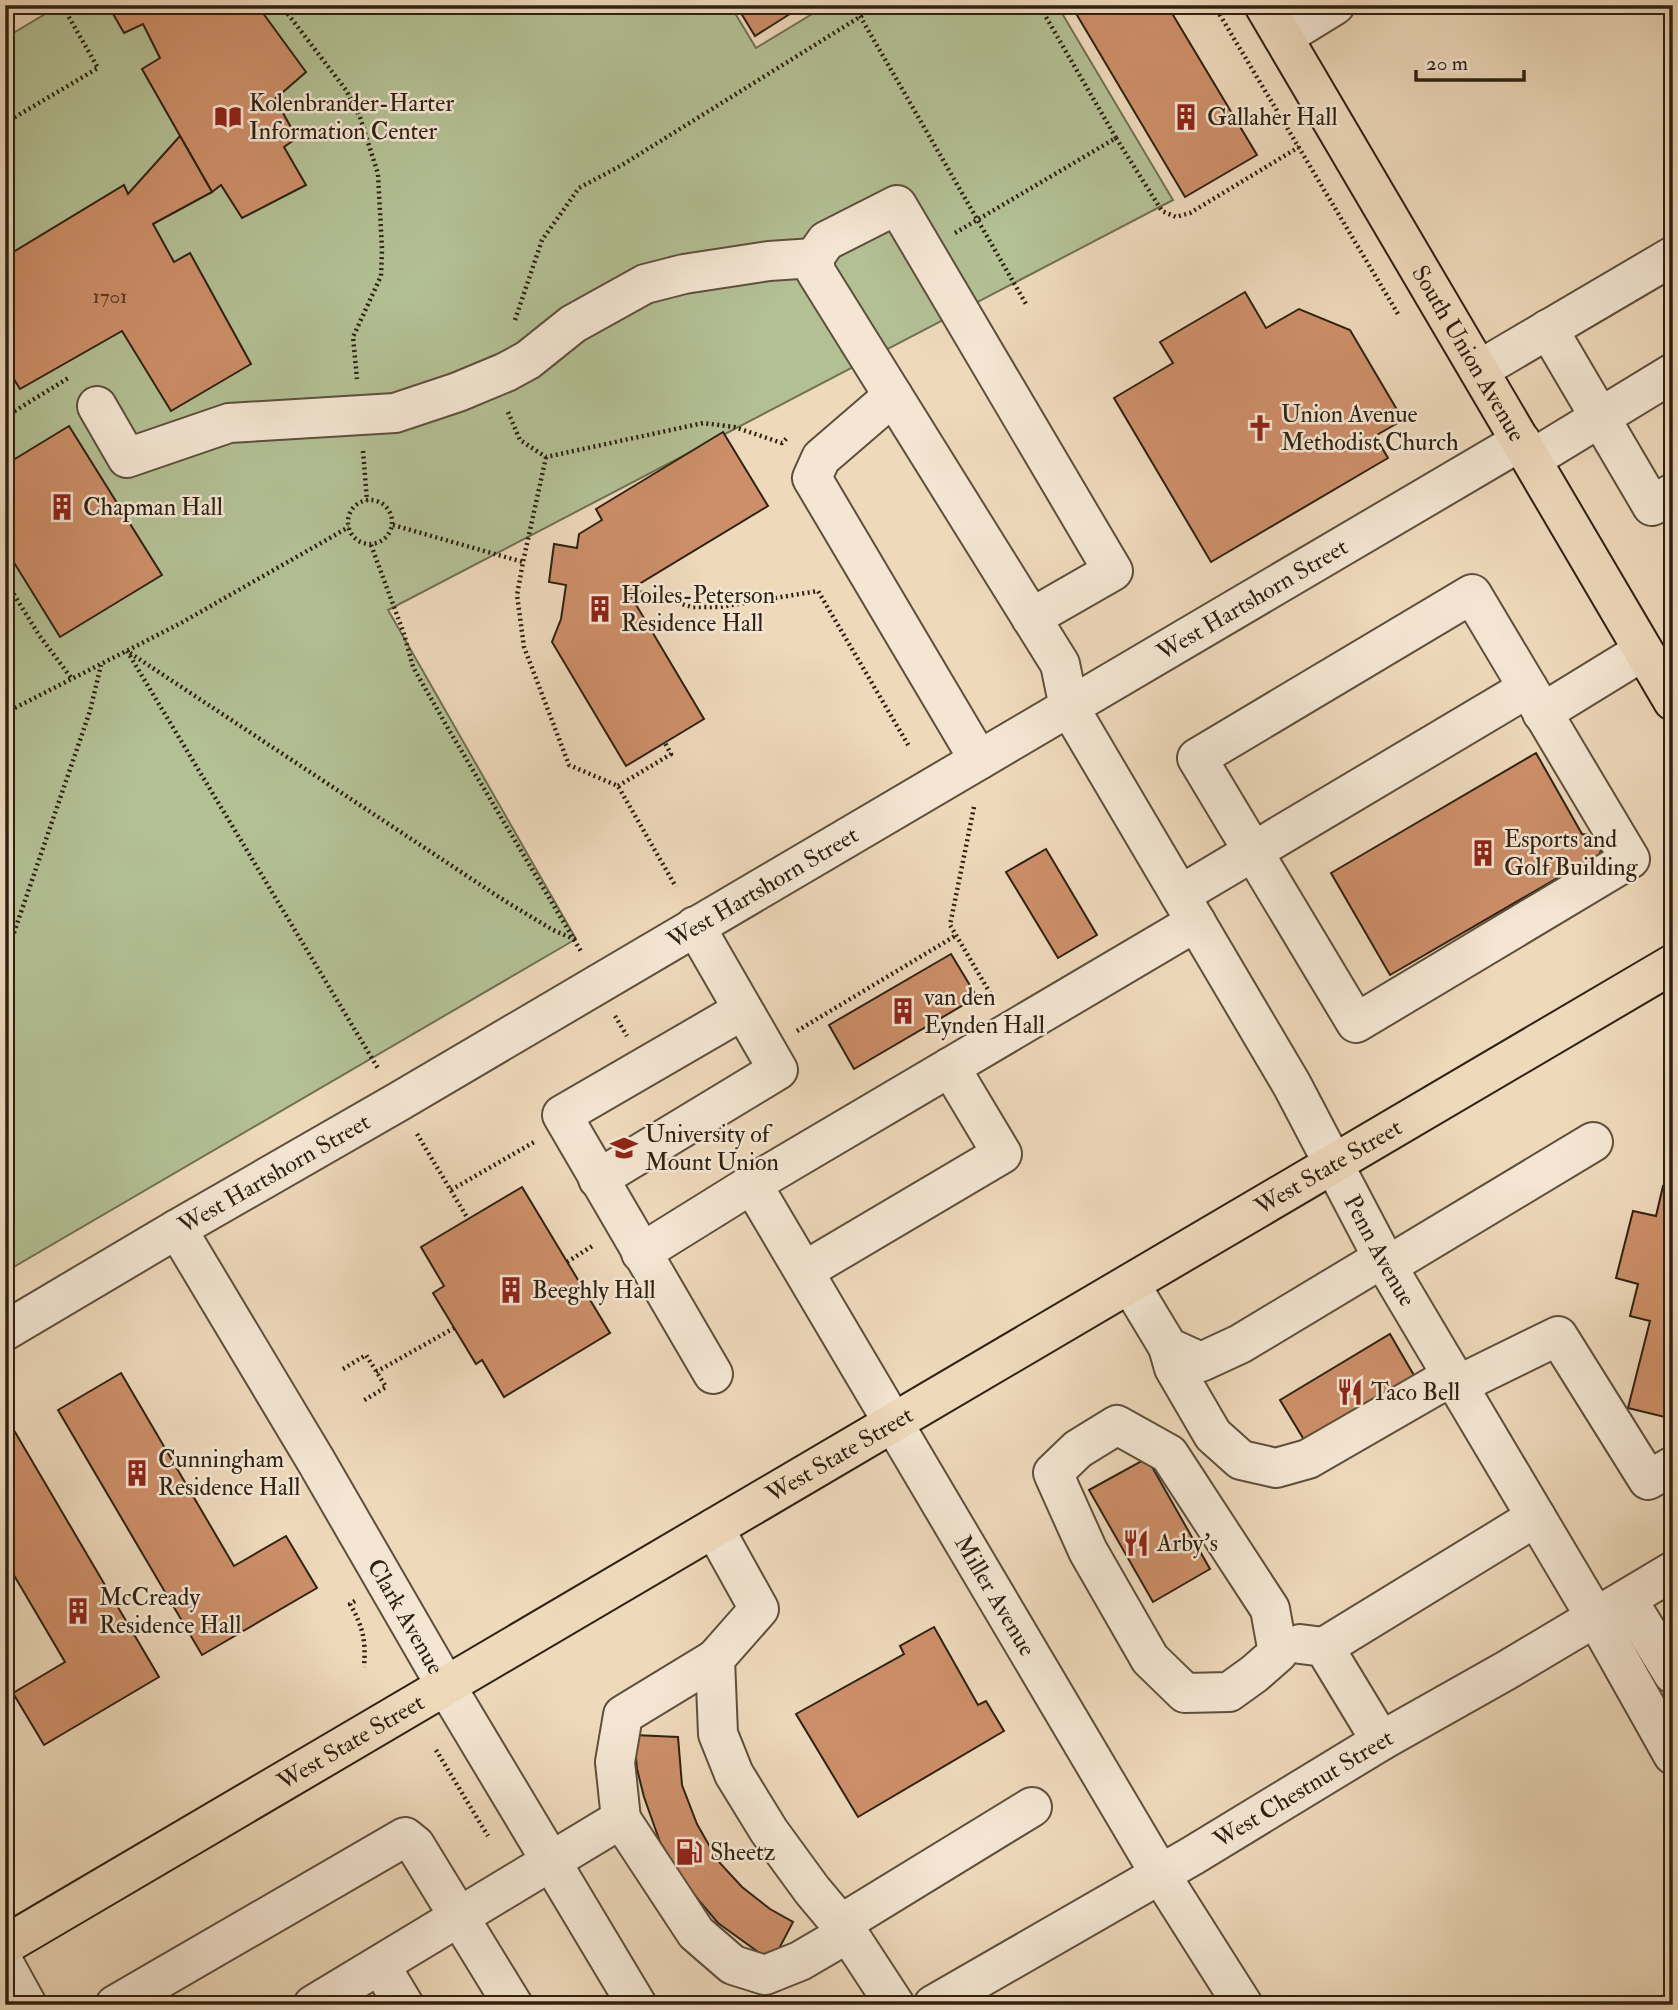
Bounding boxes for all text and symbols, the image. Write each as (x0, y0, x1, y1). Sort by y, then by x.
scale bar (1416, 38, 1524, 82)
text: 20 m (1426, 50, 1468, 77)
place label: Kolenbrander-Harter Information Center (249, 88, 454, 147)
library icon: Kolenbrander-Harter Information Center (213, 102, 243, 132)
building icon: Gallaher Hall (1171, 102, 1201, 132)
place label: Gallaher Hall (1207, 102, 1338, 133)
street label: South Union Avenue (1405, 259, 1533, 447)
house number: 1701 (92, 283, 128, 310)
place label: Union Avenue Methodist Church (1281, 399, 1459, 458)
church icon: Union Avenue Methodist Church (1245, 413, 1275, 443)
building icon: Chapman Hall (47, 492, 77, 522)
place label: Chapman Hall (83, 492, 223, 523)
street label: West Hartshorn Street (1150, 531, 1353, 668)
place label: Hoiles-Peterson Residence Hall (621, 580, 775, 639)
building icon: Hoiles-Peterson Residence Hall (585, 594, 615, 624)
street label: West Hartshorn Street (661, 819, 864, 956)
place label: Esports and Golf Building (1504, 824, 1639, 883)
building icon: Esports and Golf Building (1468, 838, 1498, 868)
place label: van den Eynden Hall (923, 982, 1045, 1041)
building icon: van den Eynden Hall (888, 996, 918, 1026)
street label: West Hartshorn Street (172, 1106, 376, 1241)
street label: West State Street (1248, 1112, 1407, 1223)
place label: University of Mount Union (645, 1119, 779, 1178)
school or university icon: University of Mount Union (609, 1133, 639, 1163)
street label: Penn Avenue (1337, 1189, 1423, 1312)
building icon: Beeghly Hall (496, 1275, 526, 1305)
place label: Beeghly Hall (532, 1275, 656, 1306)
restaurant icon: Taco Bell (1335, 1377, 1365, 1407)
place label: Taco Bell (1371, 1377, 1460, 1408)
street label: West State Street (760, 1399, 919, 1510)
place label: Cunningham Residence Hall (158, 1444, 300, 1503)
building icon: Cunningham Residence Hall (122, 1458, 152, 1488)
restaurant icon: Arby's (1121, 1528, 1151, 1558)
place label: Arby's (1156, 1528, 1218, 1559)
street label: Miller Avenue (947, 1529, 1043, 1662)
street label: Clark Avenue (360, 1553, 451, 1680)
place label: McCready Residence Hall (99, 1582, 241, 1641)
building icon: McCready Residence Hall (63, 1596, 93, 1626)
street label: West State Street (271, 1686, 430, 1797)
street label: West Chestnut Street (1207, 1722, 1399, 1855)
fuel station icon: Sheetz (674, 1837, 704, 1867)
place label: Sheetz (710, 1837, 776, 1868)

